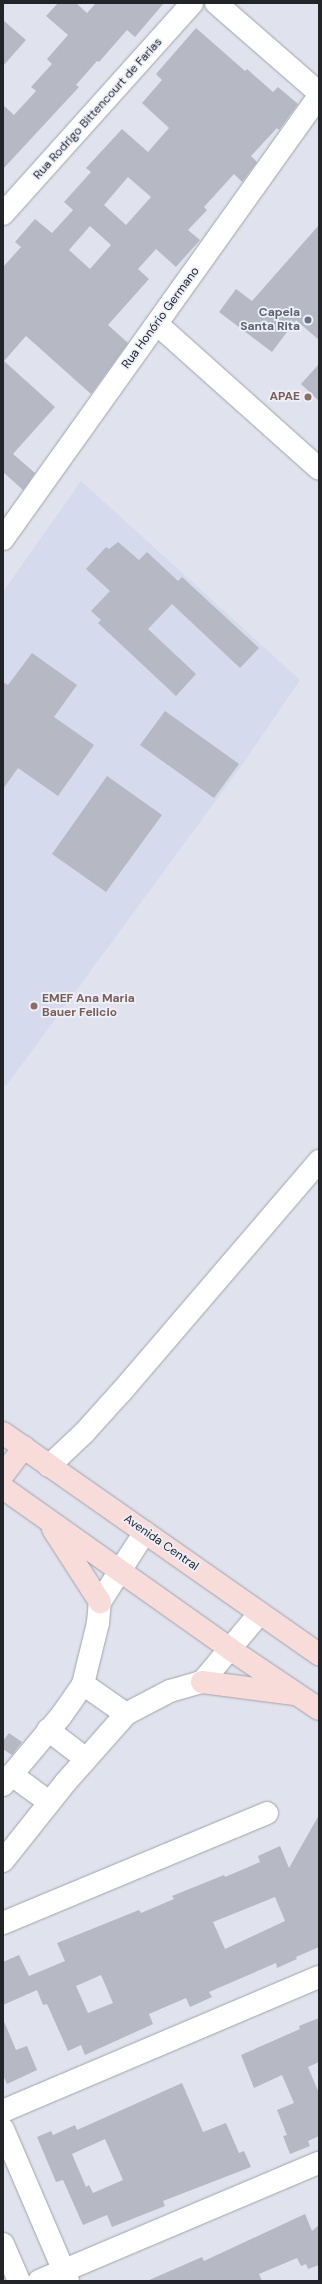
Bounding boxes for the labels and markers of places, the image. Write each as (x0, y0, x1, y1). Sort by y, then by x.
place label: Capela Santa Rita (240, 306, 300, 334)
marker: Capela Santa Rita (303, 315, 313, 325)
place label: APAE (269, 390, 300, 404)
marker: APAE (303, 392, 313, 402)
place label: EMEF Ana Maria Bauer Felicio (42, 992, 135, 1020)
marker: EMEF Ana Maria Bauer Felicio (29, 1001, 39, 1011)

